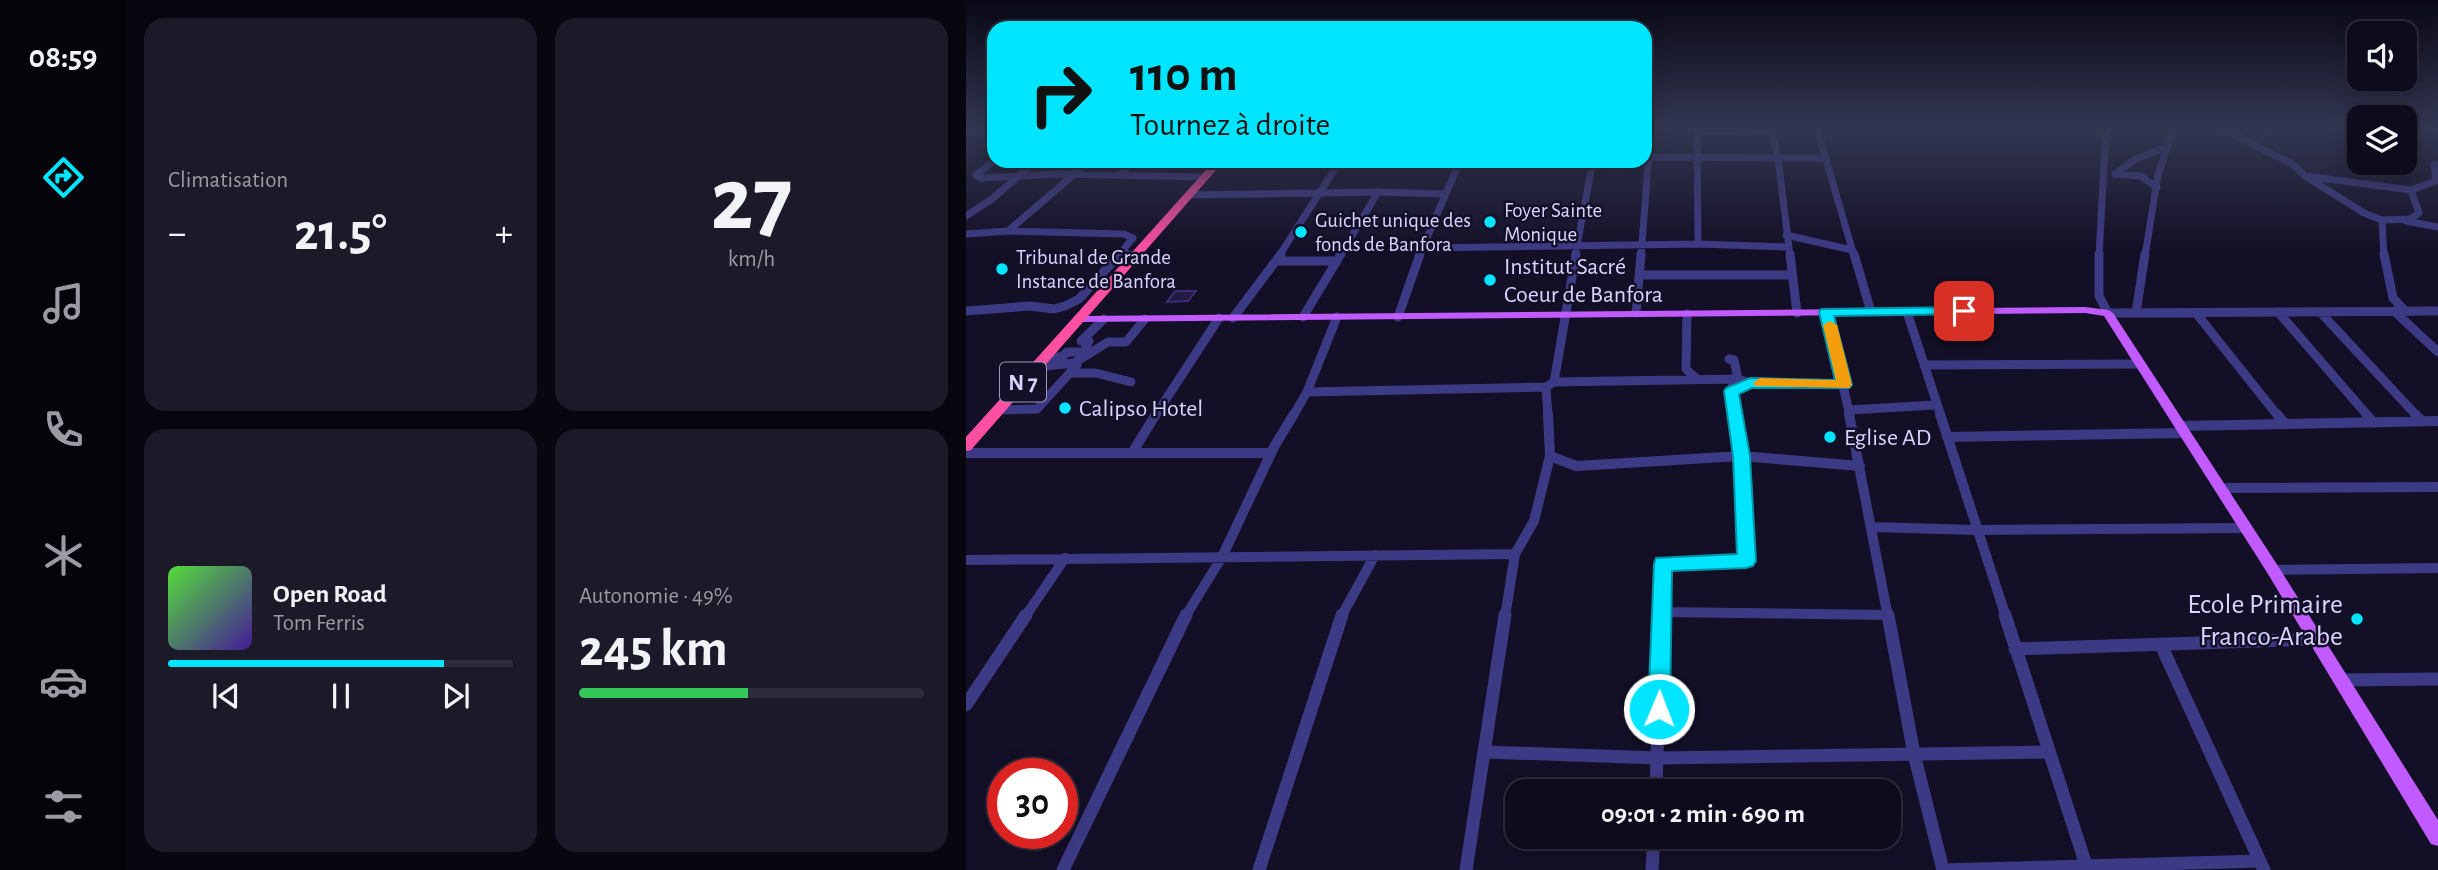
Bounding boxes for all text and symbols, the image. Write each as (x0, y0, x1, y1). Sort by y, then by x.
map controls (2347, 21, 2417, 175)
button: sound (2347, 21, 2417, 91)
text: 08:59 (28, 41, 98, 73)
icon: right (1015, 49, 1106, 140)
text: 110 m (1130, 51, 1238, 100)
button: layers (2347, 105, 2417, 175)
text: Tournez à droite (1130, 109, 1330, 141)
icon: directions (39, 153, 88, 202)
text: 27 (710, 155, 793, 246)
text: Climatisation (168, 169, 288, 192)
place label: Foyer Sainte Monique (1504, 200, 1602, 245)
text: 21.5° (294, 207, 387, 259)
place label: Guichet unique des fonds de Banfora (1315, 210, 1471, 255)
marker: Foyer Sainte Monique (1482, 214, 1498, 230)
text: − (168, 215, 186, 253)
text: + (495, 215, 513, 253)
marker: Guichet unique des fonds de Banfora (1293, 224, 1309, 240)
place label: Tribunal de Grande Instance de Banfora (1016, 247, 1176, 292)
text: km/h (728, 248, 775, 271)
place label: Institut Sacré Coeur de Banfora (1504, 255, 1663, 307)
marker: Tribunal de Grande Instance de Banfora (994, 261, 1010, 277)
marker: Institut Sacré Coeur de Banfora (1482, 272, 1498, 288)
icon: music (39, 279, 88, 328)
pin (1934, 281, 1994, 341)
icon: arrive (1945, 292, 1983, 330)
road number: N 7 (1000, 362, 1046, 402)
place label: Calipso Hotel (1079, 397, 1203, 421)
marker: Calipso Hotel (1057, 400, 1073, 416)
icon: phone (39, 405, 88, 454)
place label: Eglise AD (1844, 426, 1931, 450)
marker: Eglise AD (1822, 429, 1838, 445)
icon: climate (39, 531, 88, 580)
text: Open Road (273, 581, 387, 607)
text: Autonomie · 49% (579, 585, 733, 608)
place label: Ecole Primaire Franco-Arabe (2187, 591, 2343, 651)
marker: Ecole Primaire Franco-Arabe (2349, 611, 2365, 627)
text: Tom Ferris (273, 612, 365, 635)
text: 245 km (579, 623, 728, 675)
icon: car (39, 657, 88, 706)
position arrow (1622, 672, 1696, 746)
icon: previous (207, 677, 245, 715)
icon: pause (322, 677, 360, 715)
icon: next (437, 677, 475, 715)
speed limit sign: 30 (987, 758, 1078, 849)
icon: filters (39, 782, 88, 831)
text: 09:01 · 2 min · 690 m (1601, 801, 1805, 827)

